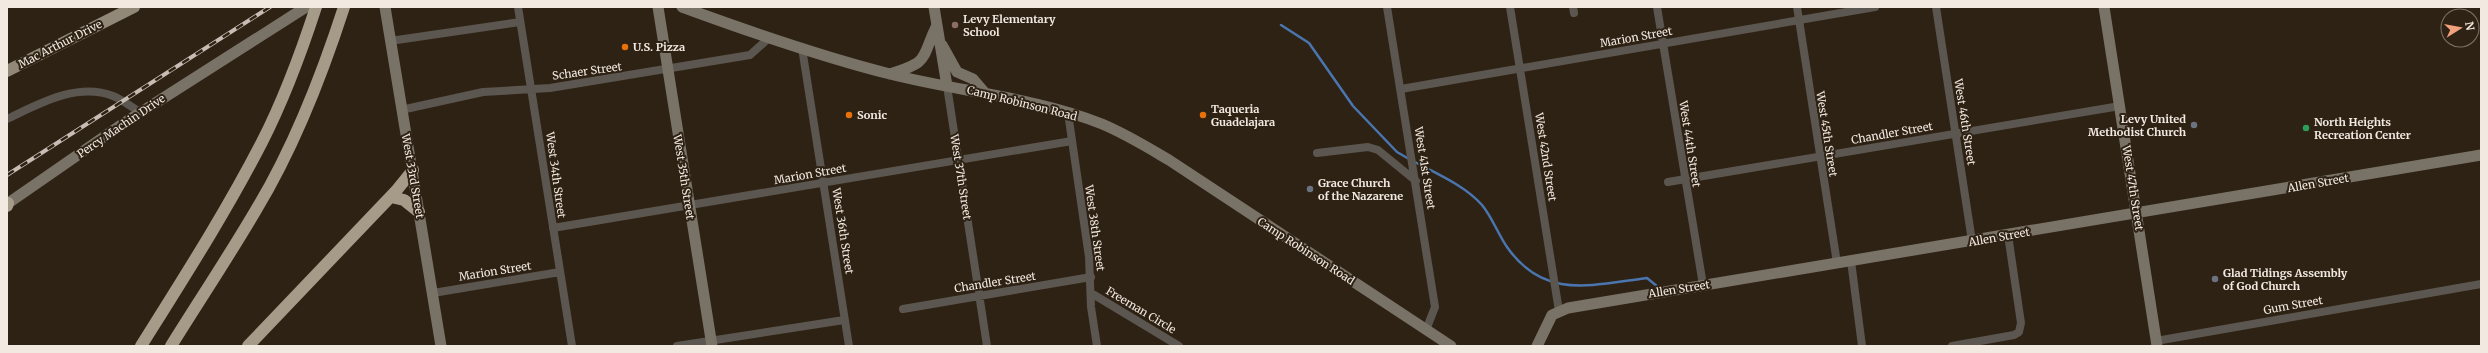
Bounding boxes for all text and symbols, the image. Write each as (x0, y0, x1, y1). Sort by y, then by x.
north arrow (2440, 8, 2480, 48)
place label: Levy Elementary School (963, 12, 1056, 39)
street label: Mac Arthur Drive (16, 17, 104, 71)
marker: Levy Elementary School (950, 20, 960, 30)
text: N (2462, 20, 2478, 32)
street label: Marion Street (1599, 24, 1674, 50)
place label: U.S. Pizza (633, 40, 685, 54)
marker: U.S. Pizza (620, 42, 630, 52)
street label: Schaer Street (551, 59, 623, 83)
street label: West 46th Street (1951, 77, 1979, 167)
street label: Camp Robinson Road (965, 83, 1079, 124)
street label: West 45th Street (1813, 89, 1841, 178)
street label: Percy Machin Drive (74, 91, 168, 161)
street label: West 44th Street (1676, 99, 1704, 189)
place label: Taqueria Guadelajara (1211, 102, 1275, 129)
place label: Sonic (857, 108, 888, 122)
marker: Sonic (844, 110, 854, 120)
marker: Taqueria Guadelajara (1198, 110, 1208, 120)
street label: West 42nd Street (1532, 111, 1560, 203)
place label: Levy United Methodist Church (2088, 112, 2187, 139)
place label: North Heights Recreation Center (2314, 115, 2411, 142)
street label: Chandler Street (1850, 119, 1935, 147)
marker: Levy United Methodist Church (2189, 120, 2199, 130)
marker: North Heights Recreation Center (2301, 123, 2311, 133)
street label: West 41st Street (1411, 125, 1439, 211)
street label: West 34th Street (543, 130, 569, 220)
street label: West 33rd Street (398, 132, 427, 220)
street label: West 35th Street (670, 132, 698, 221)
street label: West 37th Street (947, 132, 975, 221)
street label: West 47th Street (2119, 143, 2147, 232)
street label: Marion Street (773, 161, 848, 187)
street label: Allen Street (2285, 171, 2350, 195)
place label: Grace Church of the Nazarene (1318, 176, 1403, 203)
street label: West 38th Street (1082, 183, 1108, 273)
marker: Grace Church of the Nazarene (1305, 184, 1315, 194)
street label: West 36th Street (829, 186, 857, 276)
street label: Camp Robinson Road (1255, 214, 1358, 288)
street label: Allen Street (1966, 225, 2031, 249)
street label: Marion Street (458, 258, 533, 284)
place label: Glad Tidings Assembly of God Church (2223, 266, 2348, 293)
street label: Chandler Street (953, 269, 1038, 295)
marker: Glad Tidings Assembly of God Church (2210, 274, 2220, 284)
street label: Allen Street (1646, 277, 1711, 301)
street label: Freeman Circle (1103, 284, 1179, 337)
street label: Gum Street (2262, 293, 2324, 317)

